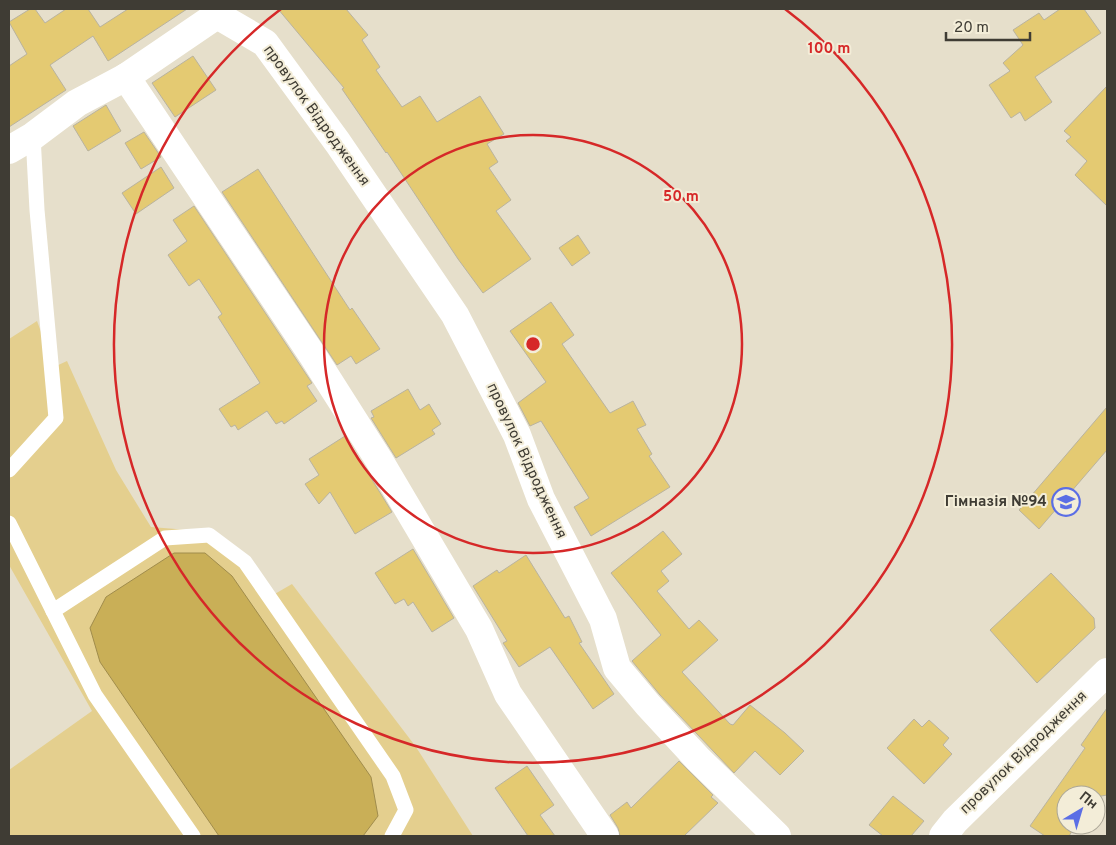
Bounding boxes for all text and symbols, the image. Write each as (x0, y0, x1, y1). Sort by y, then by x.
scale bar (946, 10, 1030, 42)
text: 20 m (954, 19, 989, 38)
text: 100 m (808, 40, 850, 59)
street label: провулок Відродження (258, 42, 374, 190)
text: 50 m (663, 188, 699, 207)
centre of rings (524, 335, 542, 353)
street label: провулок Відродження (482, 380, 570, 542)
school or university icon: Гімназія №94 (1051, 487, 1081, 517)
place label: Гімназія №94 (945, 493, 1047, 512)
street label: провулок Відродження (956, 687, 1092, 819)
north arrow (1056, 785, 1106, 835)
text: Пн (1075, 788, 1101, 813)

